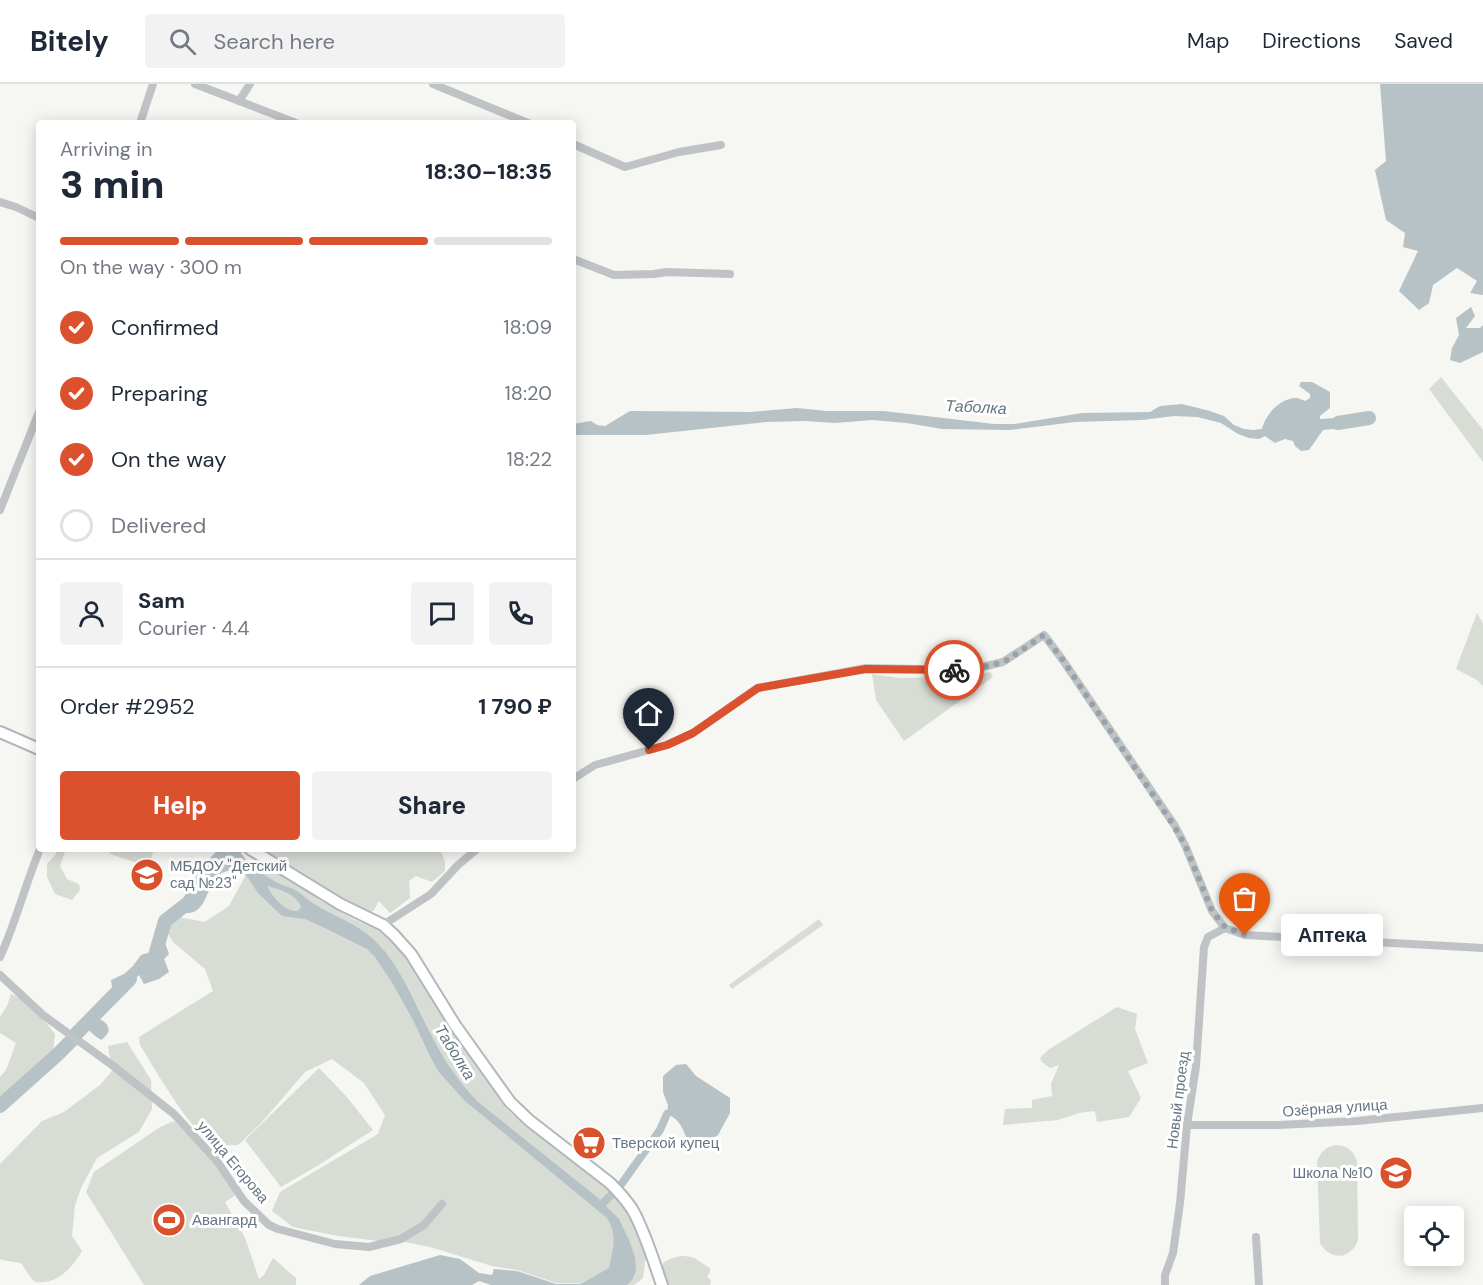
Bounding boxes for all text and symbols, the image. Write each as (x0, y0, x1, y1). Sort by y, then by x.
search box (145, 14, 565, 68)
text: Bitely (30, 23, 109, 60)
icon: search (166, 25, 199, 58)
text: Search here (214, 27, 335, 56)
text: Map (1187, 27, 1229, 55)
text: Directions (1262, 27, 1361, 55)
text: Saved (1394, 27, 1453, 55)
text: Arriving in (60, 136, 152, 162)
text: 18:30–18:35 (425, 157, 552, 186)
text: 3 min (60, 159, 165, 210)
text: On the way · 300 m (60, 254, 242, 280)
icon: check (60, 311, 93, 344)
text: Confirmed (111, 313, 219, 342)
text: 18:09 (503, 314, 552, 340)
icon: check (60, 377, 93, 410)
text: Preparing (111, 379, 208, 408)
text: 18:20 (505, 380, 552, 406)
water label: Таболка (945, 395, 1007, 419)
icon: check (60, 443, 93, 476)
text: On the way (111, 445, 226, 474)
text: 18:22 (507, 446, 552, 472)
text: Delivered (111, 511, 206, 540)
button: person (60, 582, 123, 645)
button: chat (411, 582, 474, 645)
button: phone (489, 582, 552, 645)
text: Sam (138, 586, 185, 615)
text: Courier · 4.4 (138, 615, 249, 641)
courier (924, 640, 984, 700)
icon: bike (938, 654, 971, 687)
pin (623, 688, 674, 750)
text: Order #2952 (60, 692, 195, 721)
text: 1 790 ₽ (478, 692, 552, 721)
icon: home (632, 697, 665, 730)
button: Help (60, 771, 300, 840)
button: Share (312, 771, 552, 840)
place label: МБДОУ "Детский сад №23" (170, 856, 287, 893)
school or university icon: МБДОУ "Детский сад №23" (129, 857, 165, 893)
pin (1219, 873, 1270, 935)
icon: bag (1228, 882, 1261, 915)
callout: Аптека (1281, 914, 1383, 956)
text: Аптека (1298, 922, 1366, 948)
water label: Таболка (430, 1020, 480, 1084)
street label: Новый проезд (1162, 1050, 1194, 1150)
street label: Озёрная улица (1282, 1094, 1389, 1122)
street label: улица Егорова (193, 1117, 274, 1208)
supermarket icon: Тверской купец (571, 1125, 607, 1161)
place label: Тверской купец (612, 1133, 720, 1153)
school or university icon: Школа №10 (1378, 1155, 1414, 1191)
place label: Школа №10 (1292, 1163, 1373, 1183)
sports icon: Авангард (151, 1202, 187, 1238)
map controls (1404, 1206, 1464, 1266)
button: locate (1404, 1206, 1464, 1266)
place label: Авангард (192, 1210, 257, 1230)

